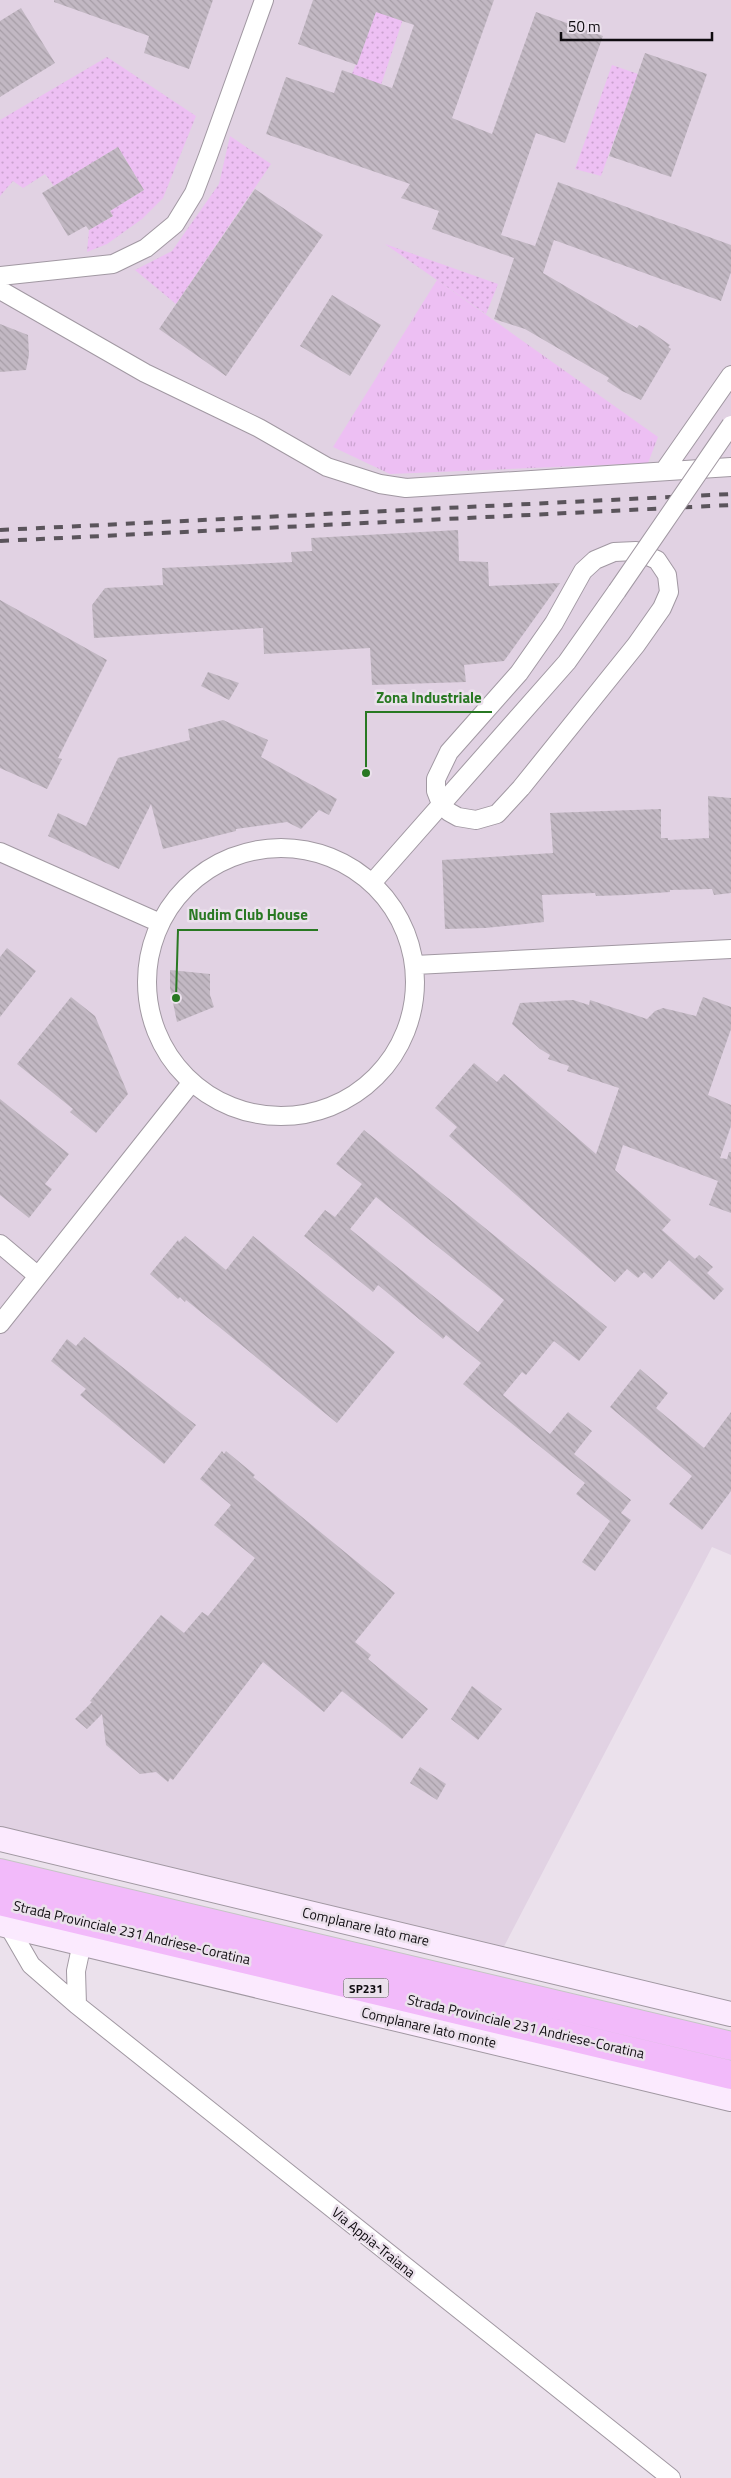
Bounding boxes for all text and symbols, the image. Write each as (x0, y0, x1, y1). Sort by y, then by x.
scale bar (561, 10, 712, 42)
text: 50 m (568, 15, 601, 38)
callout: Zona Industriale (366, 682, 492, 712)
text: Zona Industriale (376, 686, 482, 709)
callout: Nudim Club House (178, 900, 318, 930)
text: Nudim Club House (188, 903, 308, 926)
street label: Strada Provinciale 231 Andriese-Coratina (11, 1894, 253, 1970)
street label: Complanare lato mare (300, 1901, 432, 1951)
road number: SP231 (344, 1979, 388, 1998)
street label: Strada Provinciale 231 Andriese-Coratina (405, 1988, 647, 2064)
street label: Complanare lato monte (360, 2001, 498, 2053)
street label: Via Appia-Traiana (328, 2202, 420, 2282)

